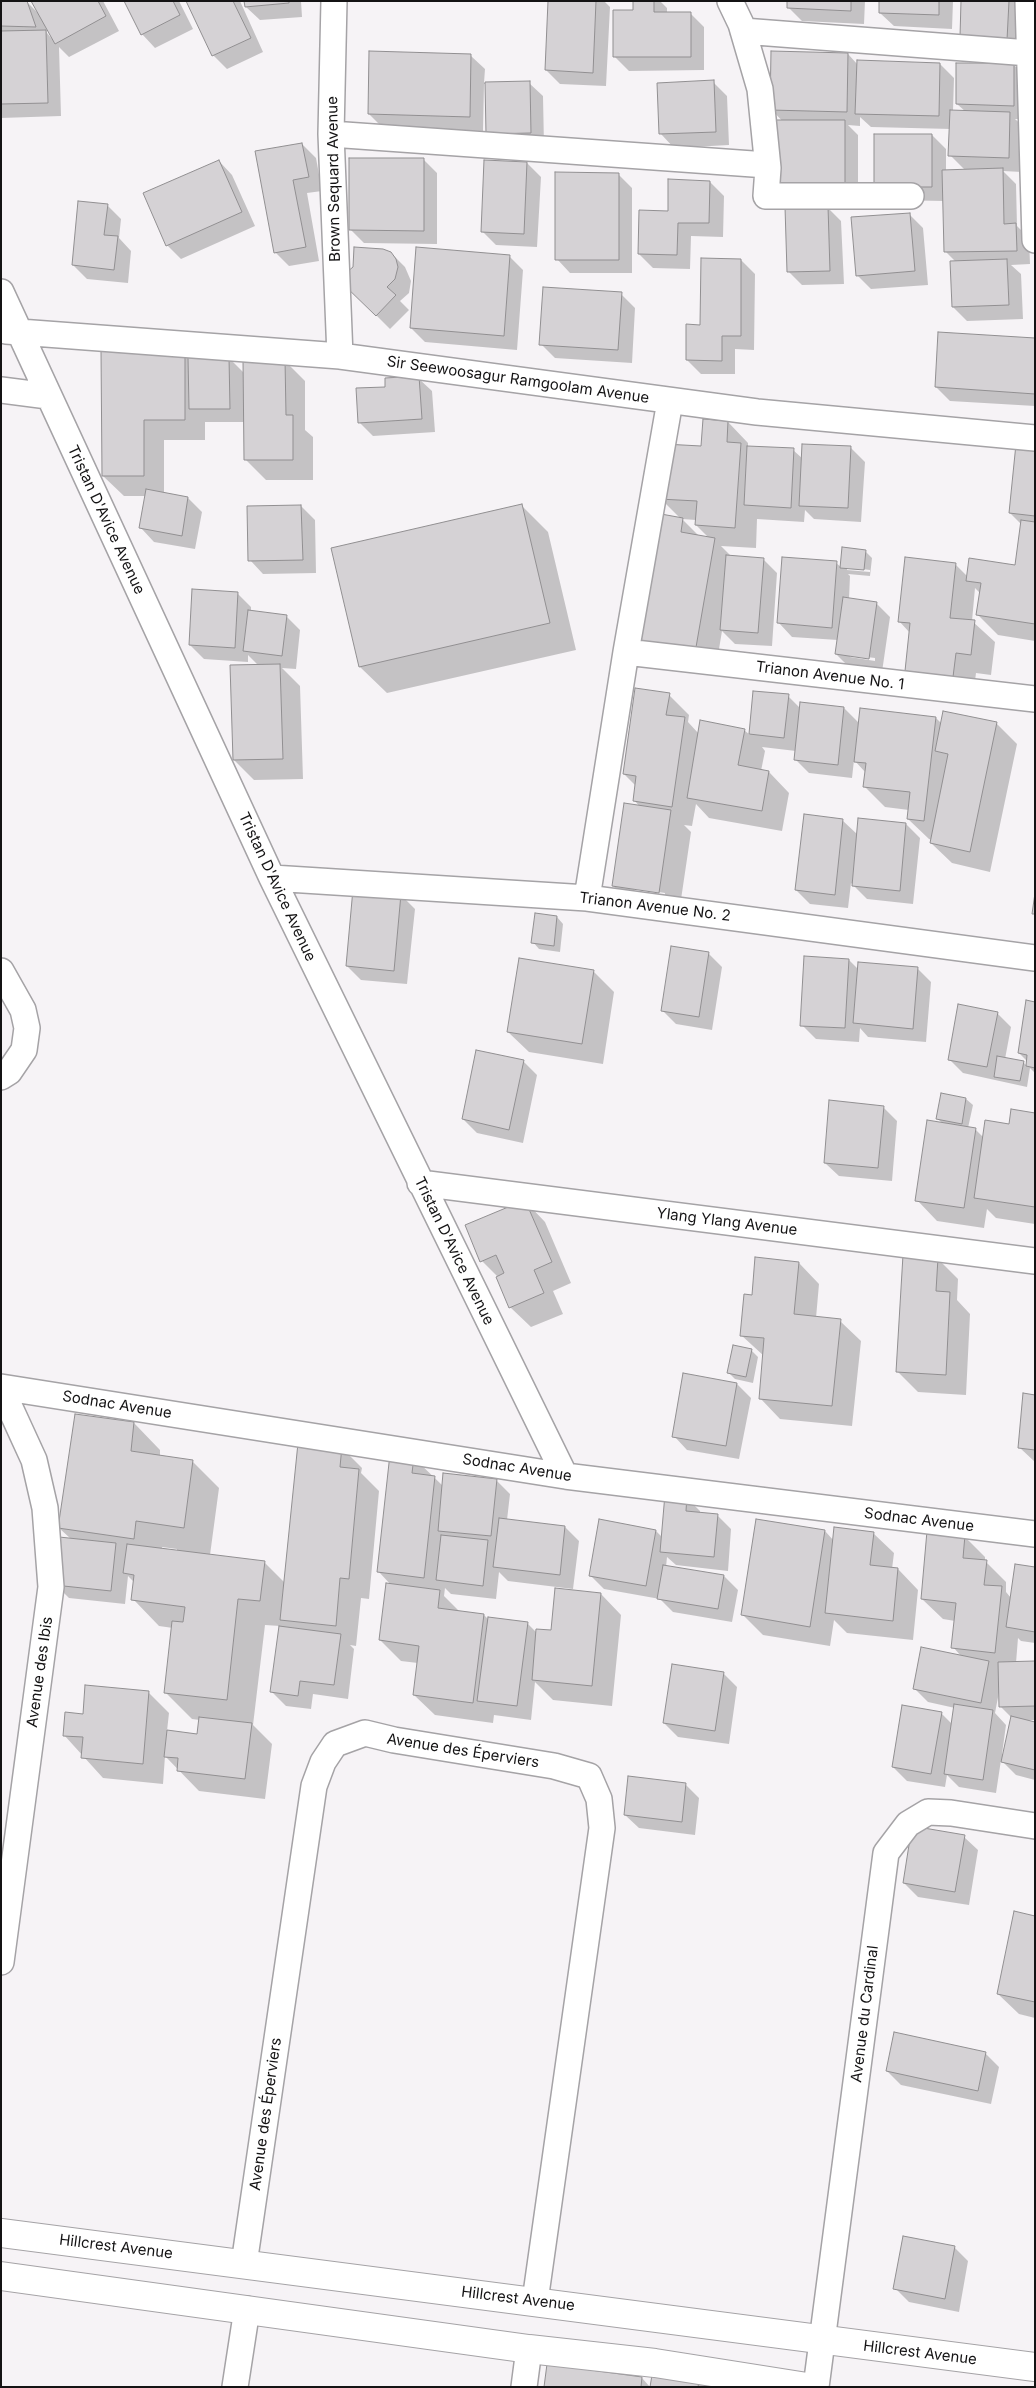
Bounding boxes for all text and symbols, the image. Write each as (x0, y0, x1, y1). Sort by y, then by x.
street label: Brown Sequard Avenue (324, 96, 344, 262)
street label: Sir Seewoosagur Ramgoolam Avenue (386, 353, 650, 407)
street label: Tristan D'Avice Avenue (64, 443, 148, 597)
street label: Trianon Avenue No. 1 (755, 658, 905, 694)
street label: Tristan D'Avice Avenue (235, 810, 319, 964)
street label: Trianon Avenue No. 2 (578, 889, 732, 925)
street label: Tristan D'Avice Avenue (410, 1174, 498, 1328)
street label: Ylang Ylang Avenue (656, 1204, 798, 1240)
street label: Sodnac Avenue (61, 1387, 173, 1423)
street label: Sodnac Avenue (461, 1450, 573, 1486)
street label: Sodnac Avenue (863, 1504, 975, 1536)
street label: Avenue des Ibis (23, 1615, 57, 1729)
street label: Avenue des Éperviers (385, 1730, 541, 1772)
street label: Avenue du Cardinal (848, 1945, 882, 2083)
street label: Avenue des Éperviers (246, 2036, 286, 2192)
street label: Hillcrest Avenue (58, 2231, 174, 2263)
street label: Hillcrest Avenue (460, 2283, 576, 2315)
street label: Hillcrest Avenue (862, 2337, 978, 2369)

